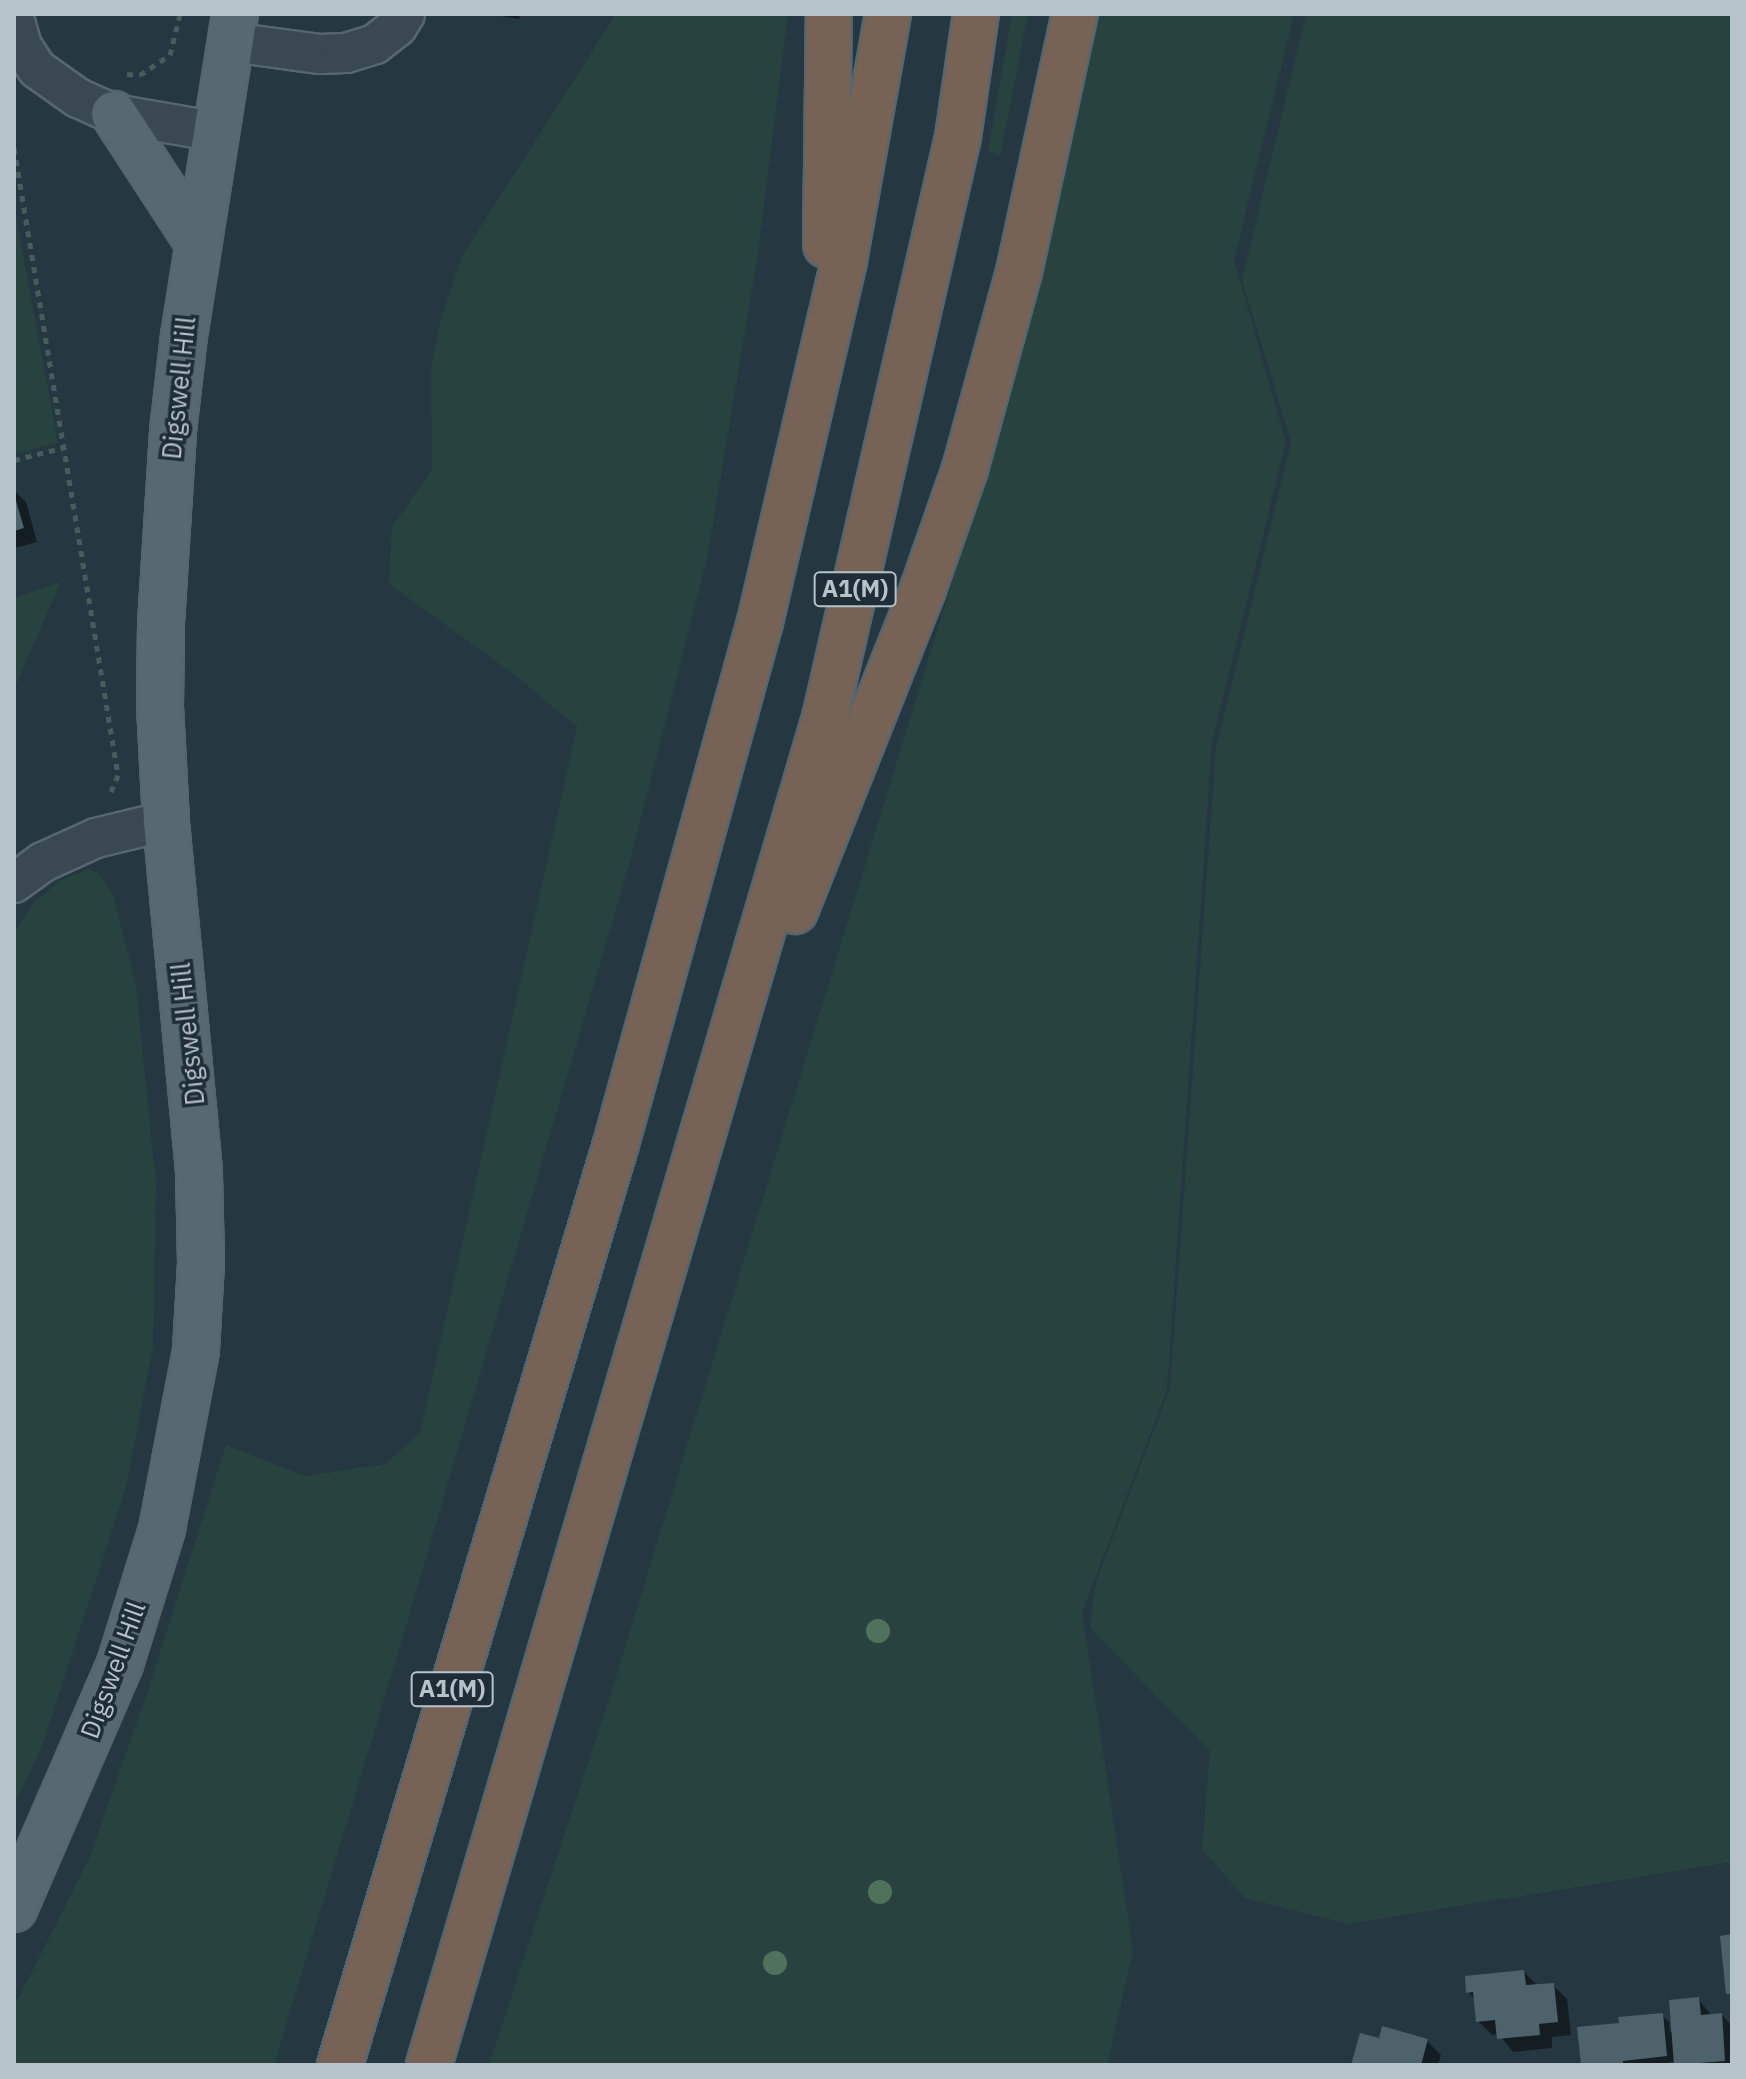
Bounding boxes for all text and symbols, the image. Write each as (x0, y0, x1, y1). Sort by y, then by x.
street label: Digswell Hill (156, 315, 202, 461)
road number: A1(M) (813, 569, 897, 609)
street label: Digswell Hill (165, 961, 211, 1107)
street label: Digswell Hill (74, 1597, 152, 1743)
road number: A1(M) (410, 1669, 494, 1709)

